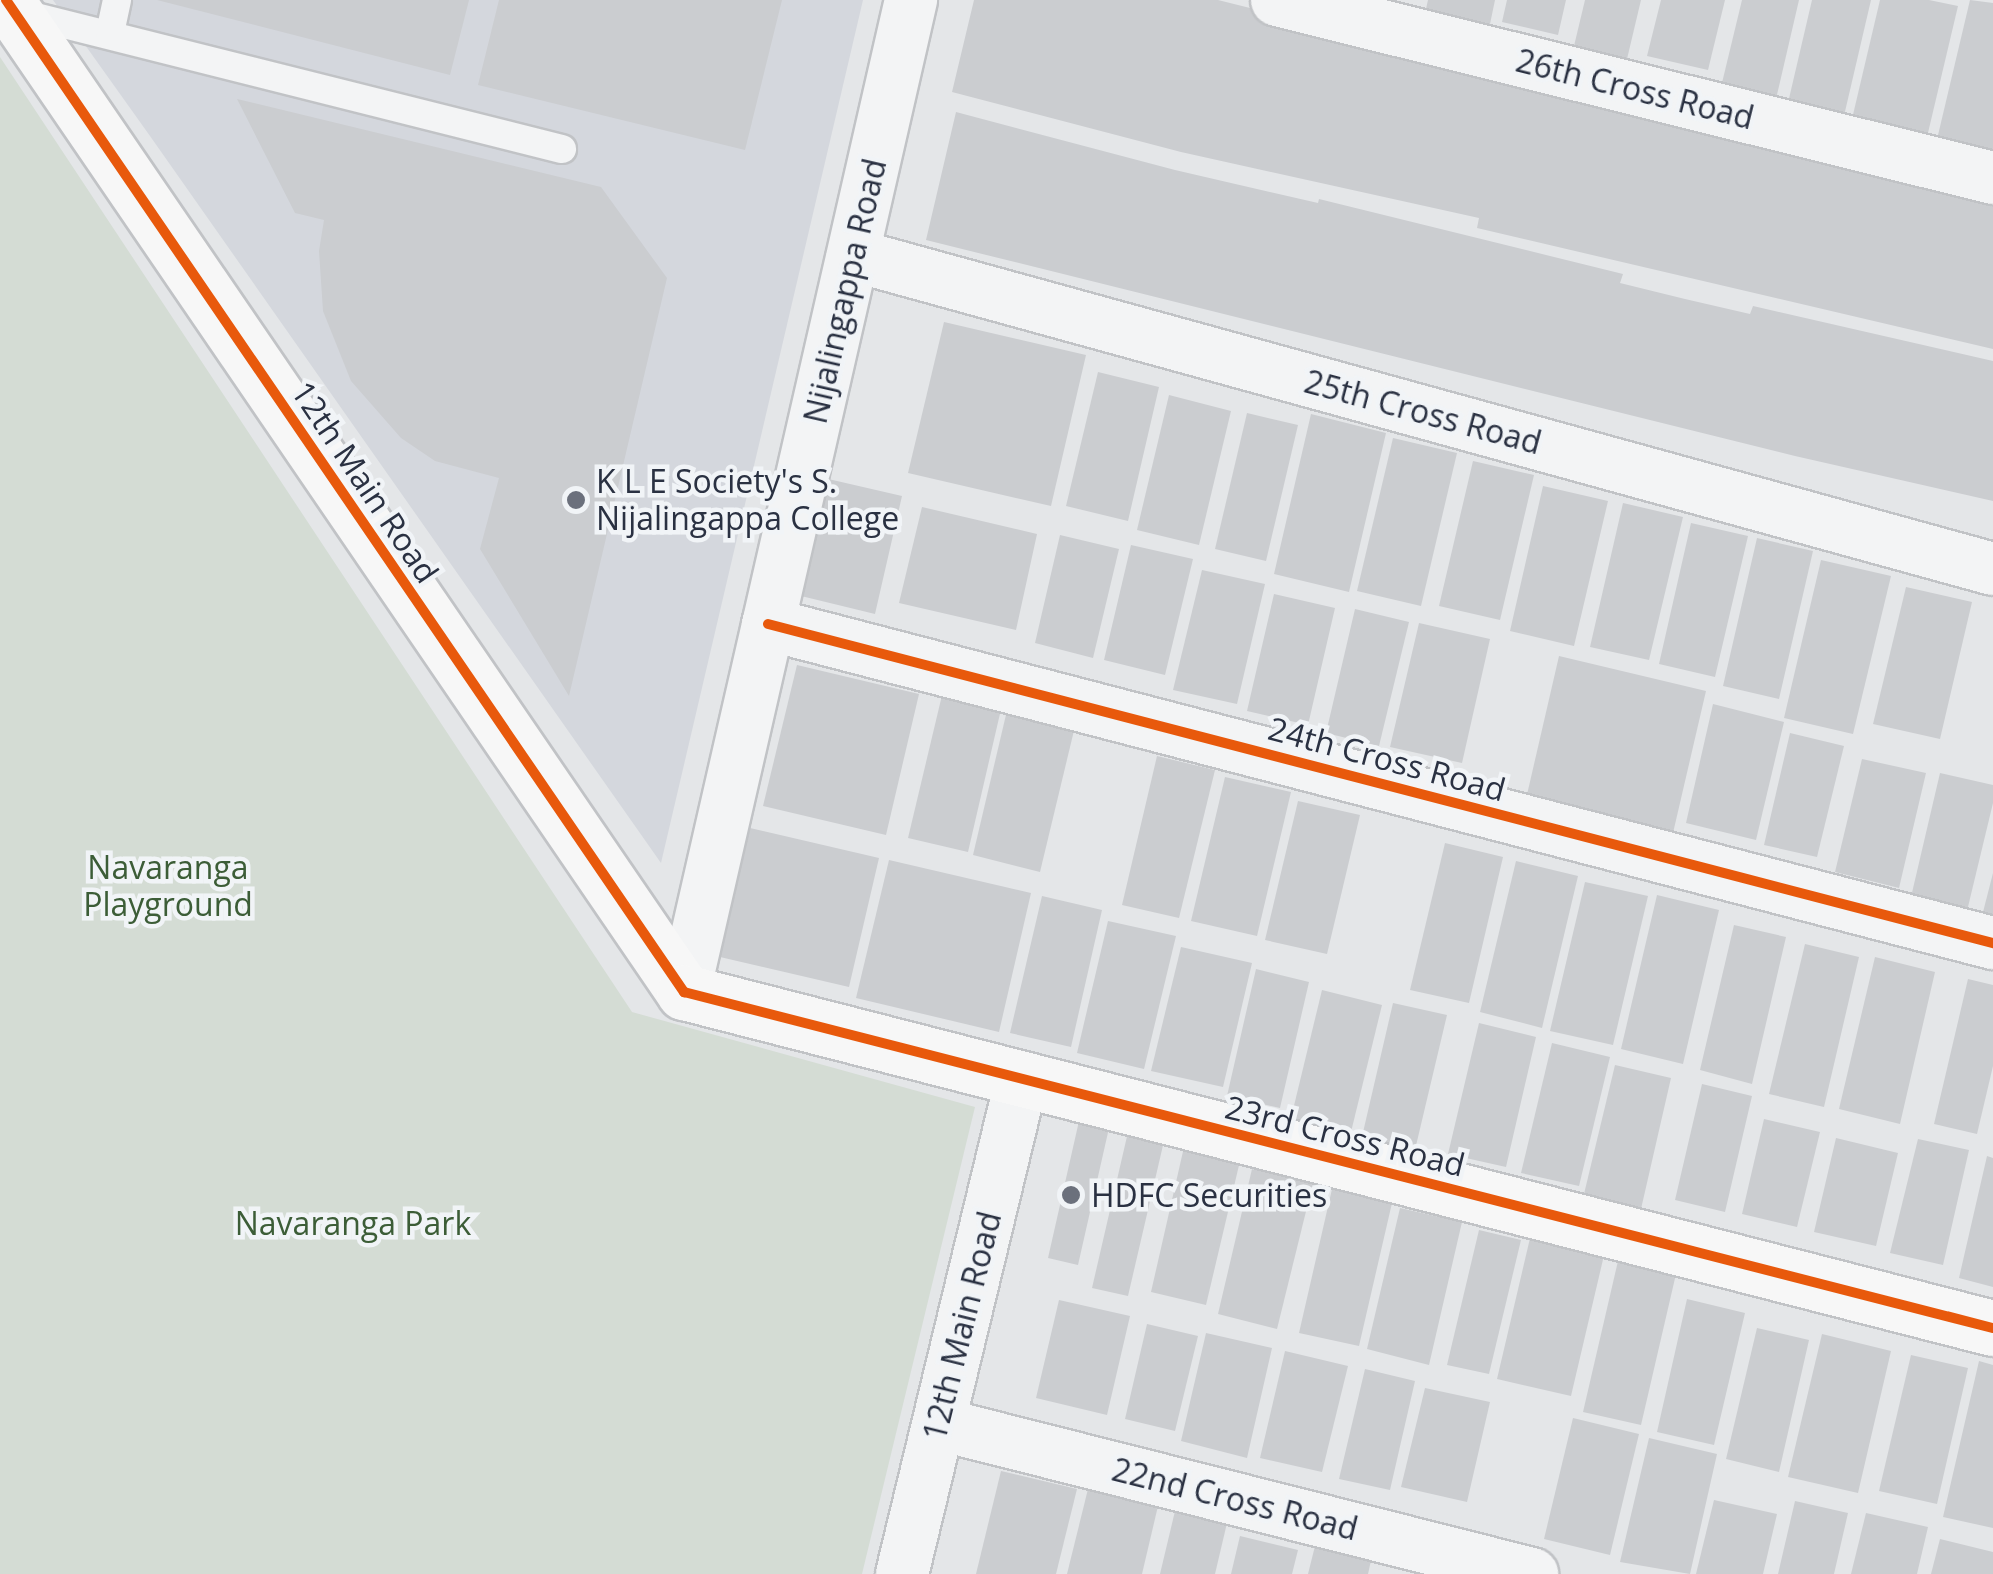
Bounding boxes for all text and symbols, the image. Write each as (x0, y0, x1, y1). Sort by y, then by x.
street label: 26th Cross Road (1512, 41, 1758, 137)
street label: Nijalingappa Road (796, 155, 894, 427)
street label: 25th Cross Road (1300, 362, 1546, 462)
street label: 12th Main Road (283, 374, 447, 590)
place label: K L E Society's S. Nijalingappa College (596, 463, 899, 538)
marker: K L E Society's S. Nijalingappa College (565, 489, 587, 511)
street label: 24th Cross Road (1264, 709, 1510, 809)
park label: Navaranga Playground (83, 849, 253, 924)
street label: 23rd Cross Road (1221, 1088, 1469, 1184)
place label: HDFC Securities (1091, 1176, 1327, 1214)
marker: HDFC Securities (1060, 1184, 1082, 1206)
park label: Navaranga Park (235, 1204, 471, 1242)
street label: 12th Main Road (915, 1207, 1009, 1445)
street label: 22nd Cross Road (1108, 1450, 1362, 1548)

